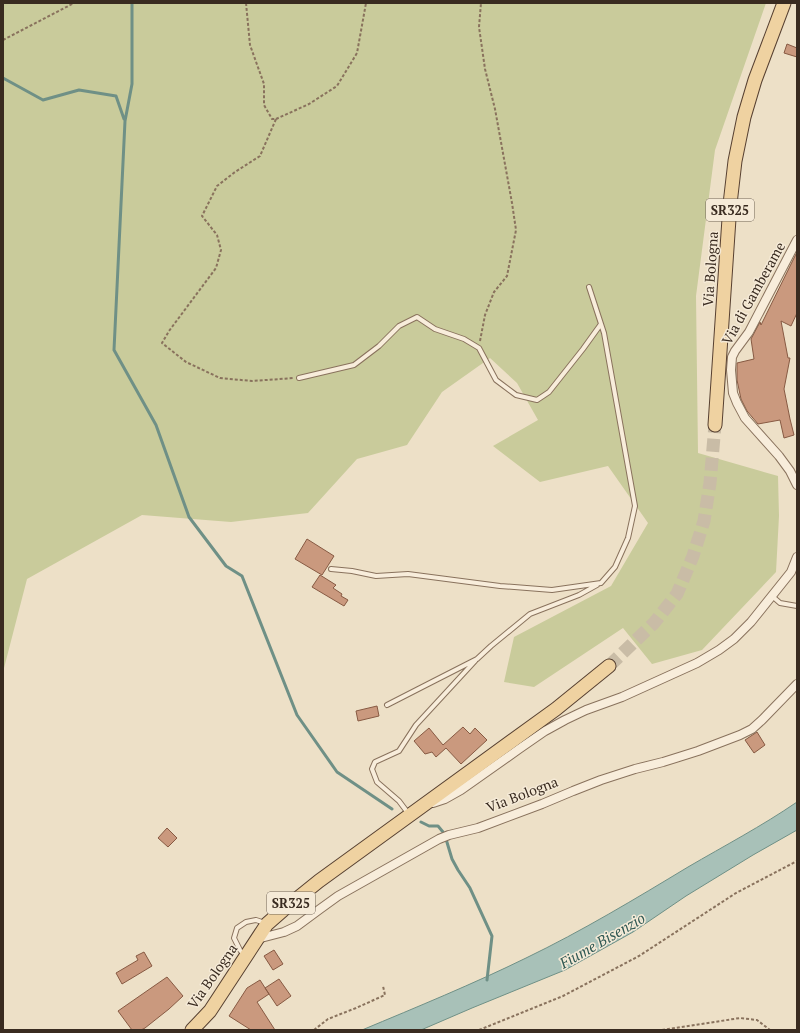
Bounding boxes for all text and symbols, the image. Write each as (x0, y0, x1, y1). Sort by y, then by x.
road number: SR325 (706, 199, 754, 221)
street label: Via Bologna (698, 231, 722, 307)
street label: Via di Gamberame (717, 238, 789, 348)
street label: Via Bologna (483, 772, 561, 816)
road number: SR325 (267, 892, 315, 914)
water label: Fiume Bisenzio (555, 907, 649, 973)
street label: Via Bologna (183, 940, 241, 1012)

